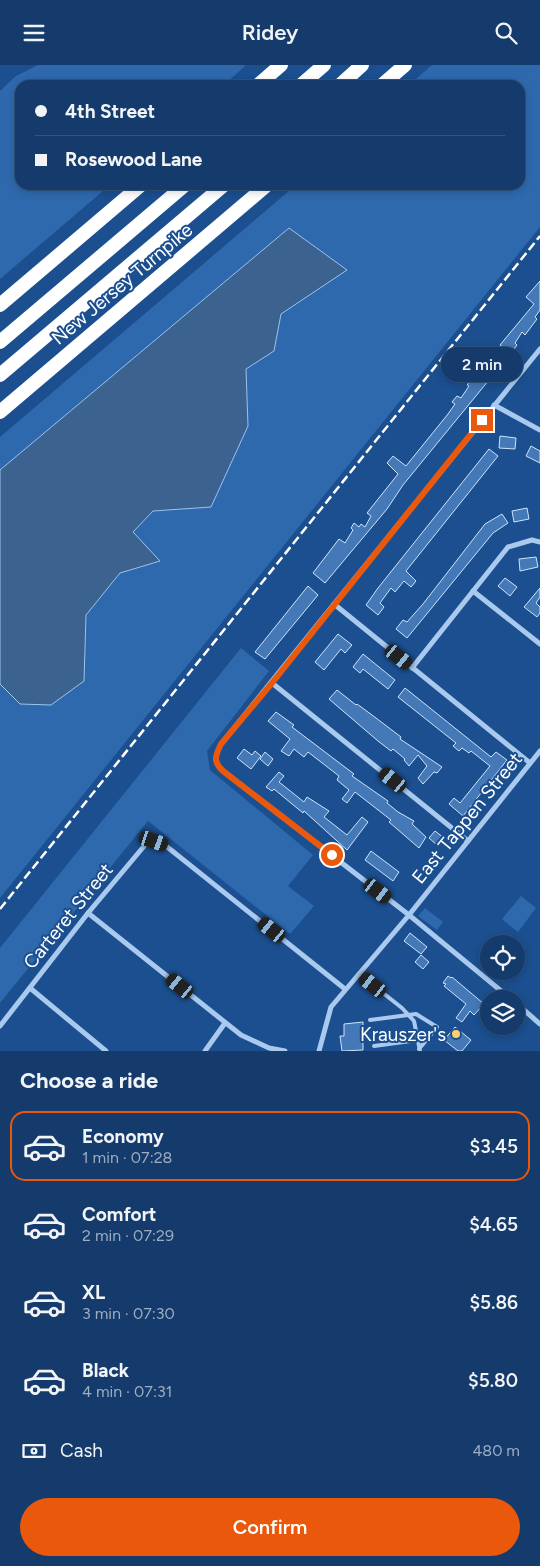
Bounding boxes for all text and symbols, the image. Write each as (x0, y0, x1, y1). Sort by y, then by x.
icon: menu (20, 19, 48, 47)
text: Ridey (242, 19, 298, 46)
icon: search (492, 19, 520, 47)
text: 4th Street (65, 100, 155, 123)
text: Rosewood Lane (65, 148, 202, 171)
street label: New Jersey Turnpike (47, 218, 197, 350)
callout: 2 min (441, 347, 523, 383)
text: 2 min (462, 355, 502, 374)
route end (471, 409, 493, 431)
car (382, 642, 415, 672)
street label: East Tappen Street (407, 748, 527, 888)
car (376, 765, 409, 795)
car (137, 829, 170, 853)
route start (321, 844, 343, 866)
street label: Carteret Street (18, 859, 118, 973)
car (361, 876, 394, 906)
car (255, 915, 288, 945)
map controls (480, 935, 525, 1035)
button: locate (480, 935, 525, 980)
car (356, 970, 389, 1000)
car (163, 971, 196, 1001)
button: layers (480, 990, 525, 1035)
place label: Krauszer's (360, 1023, 446, 1046)
marker: Krauszer's (450, 1028, 462, 1040)
text: Choose a ride (20, 1067, 158, 1094)
icon: car (22, 1124, 67, 1169)
text: Economy (82, 1125, 164, 1148)
text: $3.45 (470, 1135, 518, 1158)
text: 1 min · 07:28 (82, 1148, 172, 1167)
icon: car (22, 1202, 67, 1247)
text: Comfort (82, 1203, 157, 1226)
text: $4.65 (469, 1213, 518, 1236)
text: 2 min · 07:29 (82, 1226, 174, 1245)
icon: car (22, 1280, 67, 1325)
text: XL (82, 1281, 105, 1304)
text: $5.86 (469, 1291, 518, 1314)
text: 3 min · 07:30 (82, 1304, 175, 1323)
icon: car (22, 1358, 67, 1403)
text: Black (82, 1359, 129, 1382)
text: $5.80 (468, 1369, 518, 1392)
text: 4 min · 07:31 (82, 1382, 172, 1401)
icon: cash (20, 1437, 48, 1465)
text: Cash (60, 1439, 103, 1462)
text: 480 m (472, 1441, 520, 1460)
button: Confirm (20, 1498, 520, 1556)

